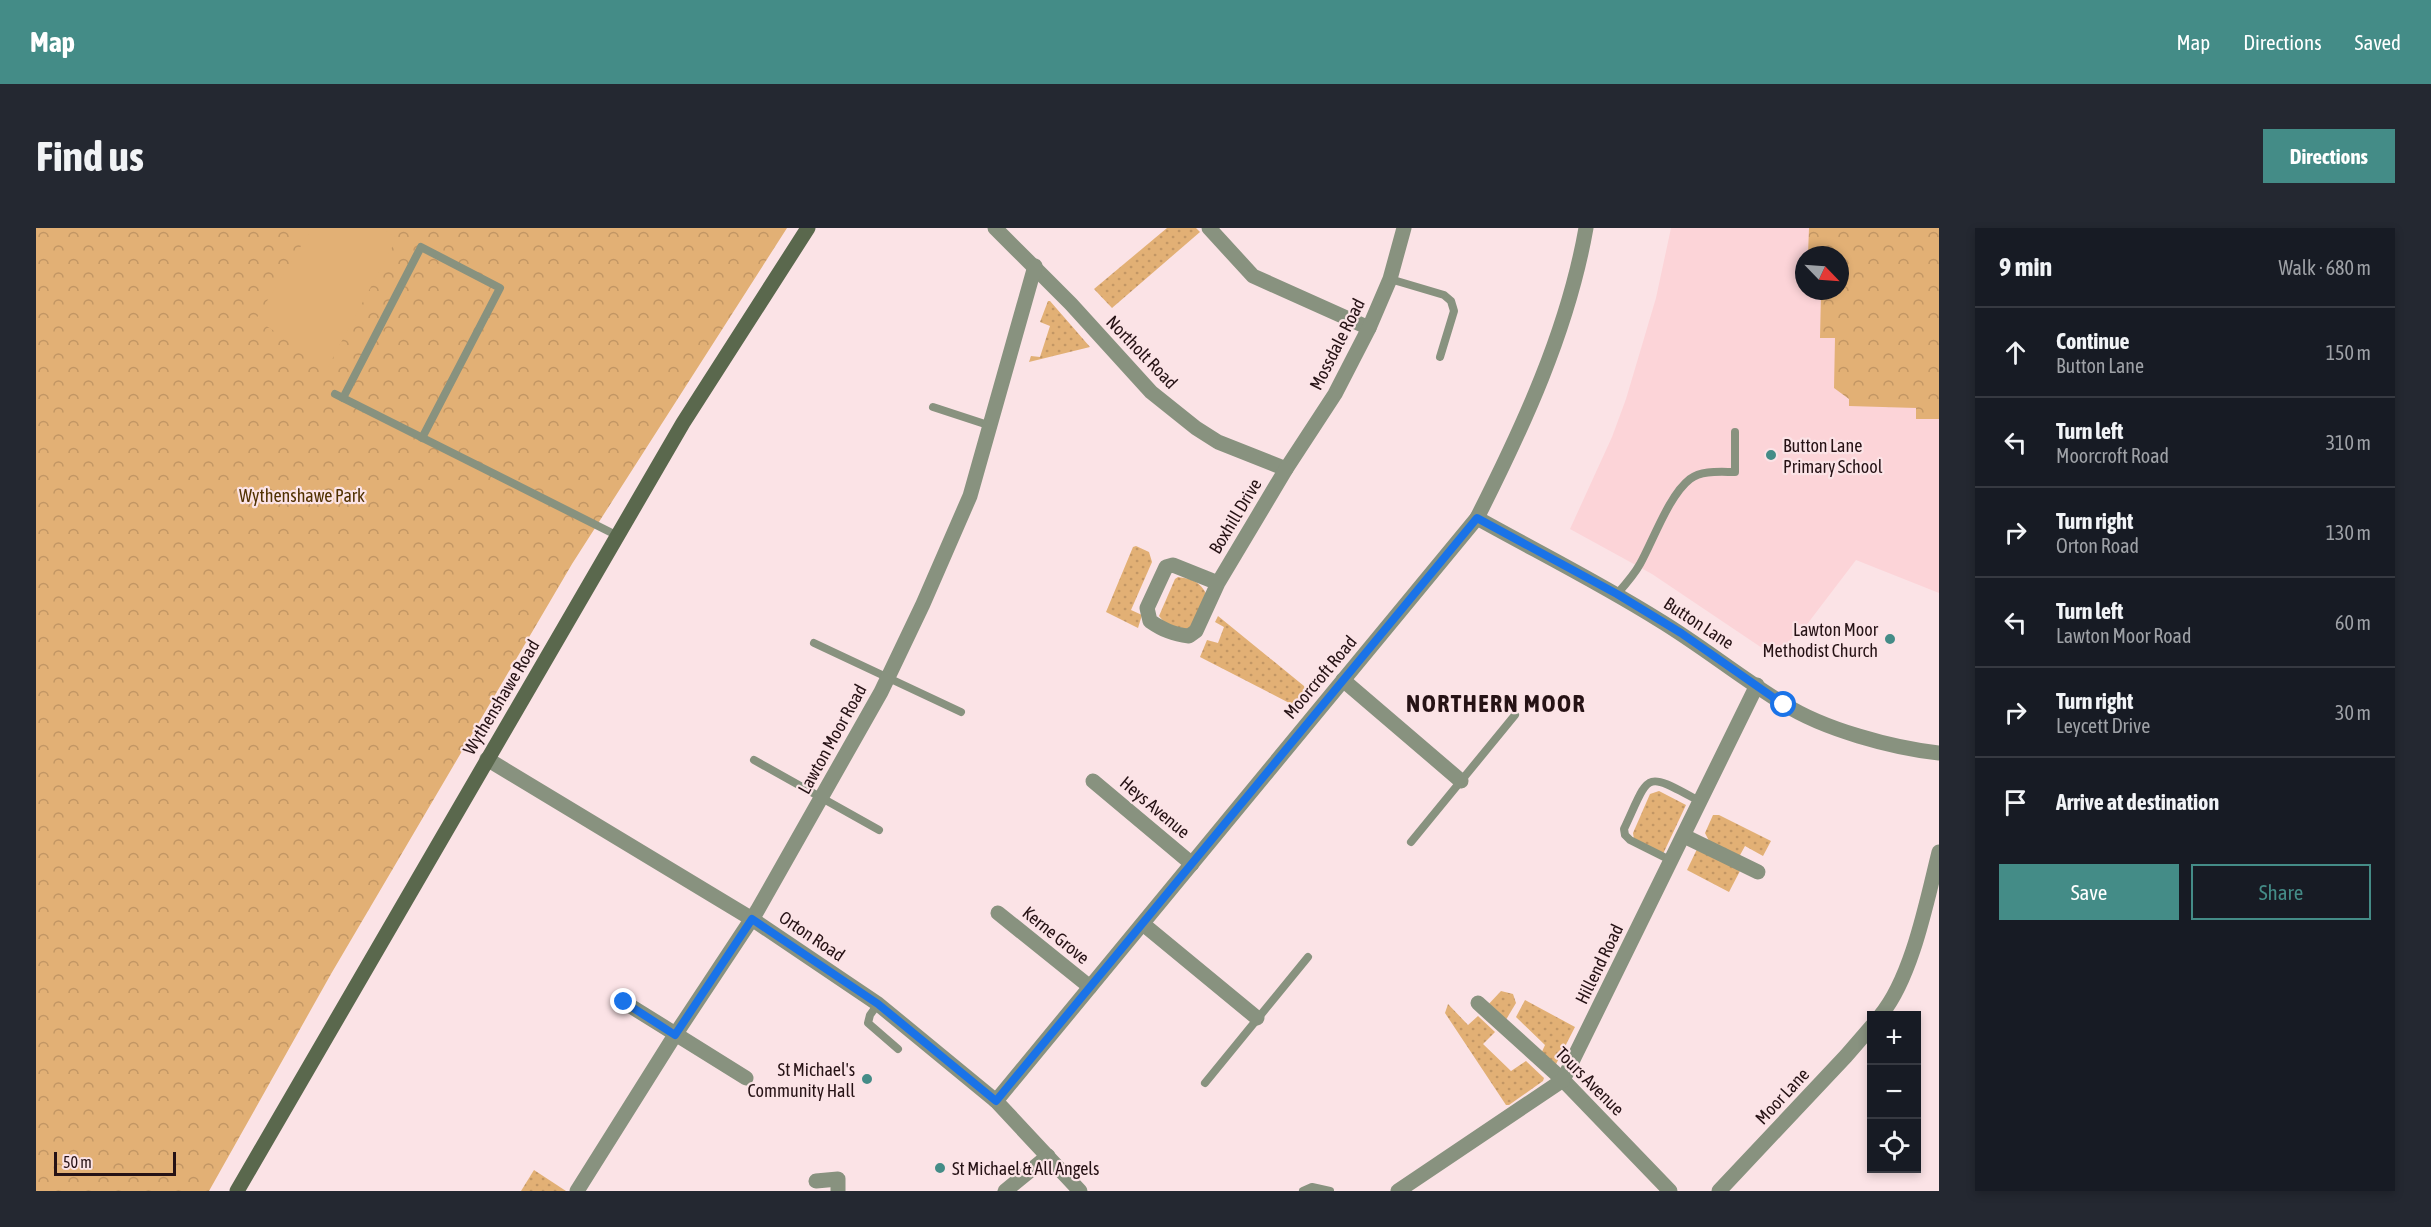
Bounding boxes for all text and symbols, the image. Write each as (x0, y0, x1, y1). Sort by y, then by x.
text: Map (30, 26, 75, 58)
text: Map (2176, 30, 2210, 54)
text: Directions (2243, 30, 2322, 54)
text: Saved (2355, 30, 2401, 54)
button: Directions (2263, 129, 2395, 183)
text: Find us (36, 132, 144, 180)
north arrow (1795, 246, 1849, 300)
text: 9 min (1999, 252, 2052, 282)
text: Walk · 680 m (2279, 256, 2371, 279)
street label: Mossdale Road (1305, 295, 1369, 393)
street label: Northolt Road (1102, 311, 1182, 393)
text: Continue (2056, 328, 2130, 354)
icon: ahead (1999, 336, 2032, 369)
text: 150 m (2326, 341, 2371, 364)
text: Button Lane (2056, 354, 2144, 377)
text: Turn left (2056, 418, 2123, 444)
icon: left (1999, 426, 2032, 459)
text: 310 m (2326, 431, 2371, 454)
place label: Button Lane Primary School (1783, 435, 1883, 477)
text: Moorcroft Road (2056, 444, 2169, 467)
marker: Button Lane Primary School (1764, 448, 1778, 462)
street label: Boxhill Drive (1204, 475, 1266, 557)
park label: Wythenshawe Park (239, 485, 365, 506)
text: Turn right (2056, 508, 2133, 534)
icon: right (1999, 516, 2032, 549)
text: 130 m (2326, 521, 2371, 544)
text: Orton Road (2056, 534, 2139, 557)
street label: Button Lane (1660, 593, 1738, 653)
text: Turn left (2056, 598, 2123, 624)
icon: left (1999, 606, 2032, 639)
text: 60 m (2335, 611, 2371, 634)
place label: Lawton Moor Methodist Church (1762, 619, 1879, 661)
text: Lawton Moor Road (2056, 624, 2191, 647)
street label: Moorcroft Road (1279, 631, 1361, 723)
marker: Lawton Moor Methodist Church (1883, 632, 1897, 646)
street label: Wythenshawe Road (458, 636, 544, 758)
street label: Lawton Moor Road (793, 681, 871, 797)
text: Turn right (2056, 688, 2133, 714)
district label: NORTHERN MOOR (1406, 690, 1586, 717)
route start (1770, 691, 1796, 717)
icon: right (1999, 696, 2032, 729)
text: 30 m (2335, 701, 2371, 724)
text: Leycett Drive (2056, 714, 2150, 737)
street label: Heys Avenue (1116, 772, 1194, 842)
icon: arrive (1999, 786, 2032, 819)
text: Arrive at destination (2056, 789, 2219, 815)
button: Save (1999, 864, 2179, 920)
button: Share (2191, 864, 2371, 920)
street label: Kerne Grove (1018, 902, 1094, 968)
street label: Orton Road (775, 906, 849, 966)
street label: Hillend Road (1571, 921, 1627, 1007)
route end (610, 988, 636, 1014)
map controls (1867, 1011, 1921, 1173)
button: + (1867, 1011, 1921, 1065)
street label: Tours Avenue (1551, 1042, 1629, 1120)
place label: St Michael's Community Hall (748, 1059, 855, 1101)
street label: Moor Lane (1751, 1064, 1813, 1128)
button: − (1867, 1065, 1921, 1119)
marker: St Michael's Community Hall (860, 1072, 874, 1086)
button: locate (1867, 1119, 1921, 1173)
scale bar (54, 1149, 176, 1176)
text: 50 m (63, 1153, 92, 1171)
place label: St Michael & All Angels (952, 1158, 1099, 1179)
marker: St Michael & All Angels (933, 1161, 947, 1175)

